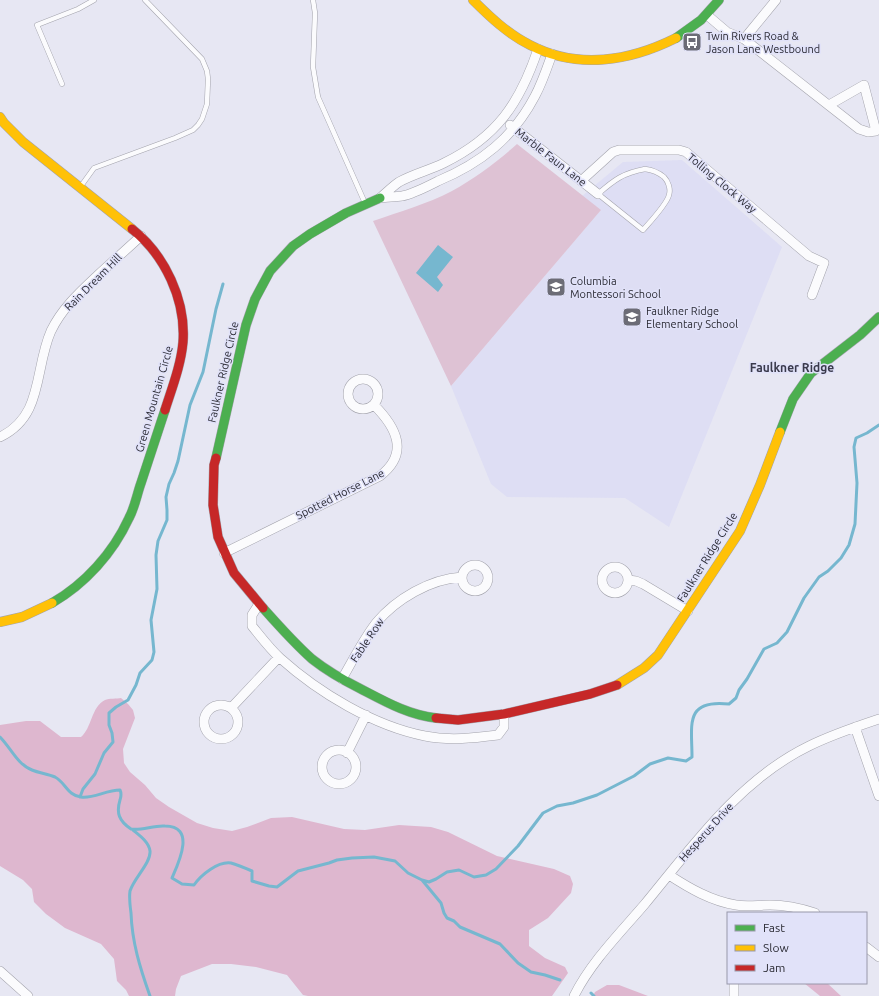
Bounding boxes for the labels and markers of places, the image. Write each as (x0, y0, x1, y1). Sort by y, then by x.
place label: Twin Rivers Road & Jason Lane Westbound (706, 30, 820, 55)
bus stop icon: Twin Rivers Road & Jason Lane Westbound (681, 31, 703, 53)
place label: Columbia Montessori School (570, 275, 661, 300)
school or university icon: Columbia Montessori School (545, 276, 567, 298)
place label: Faulkner Ridge Elementary School (646, 305, 738, 330)
school or university icon: Faulkner Ridge Elementary School (621, 306, 643, 328)

